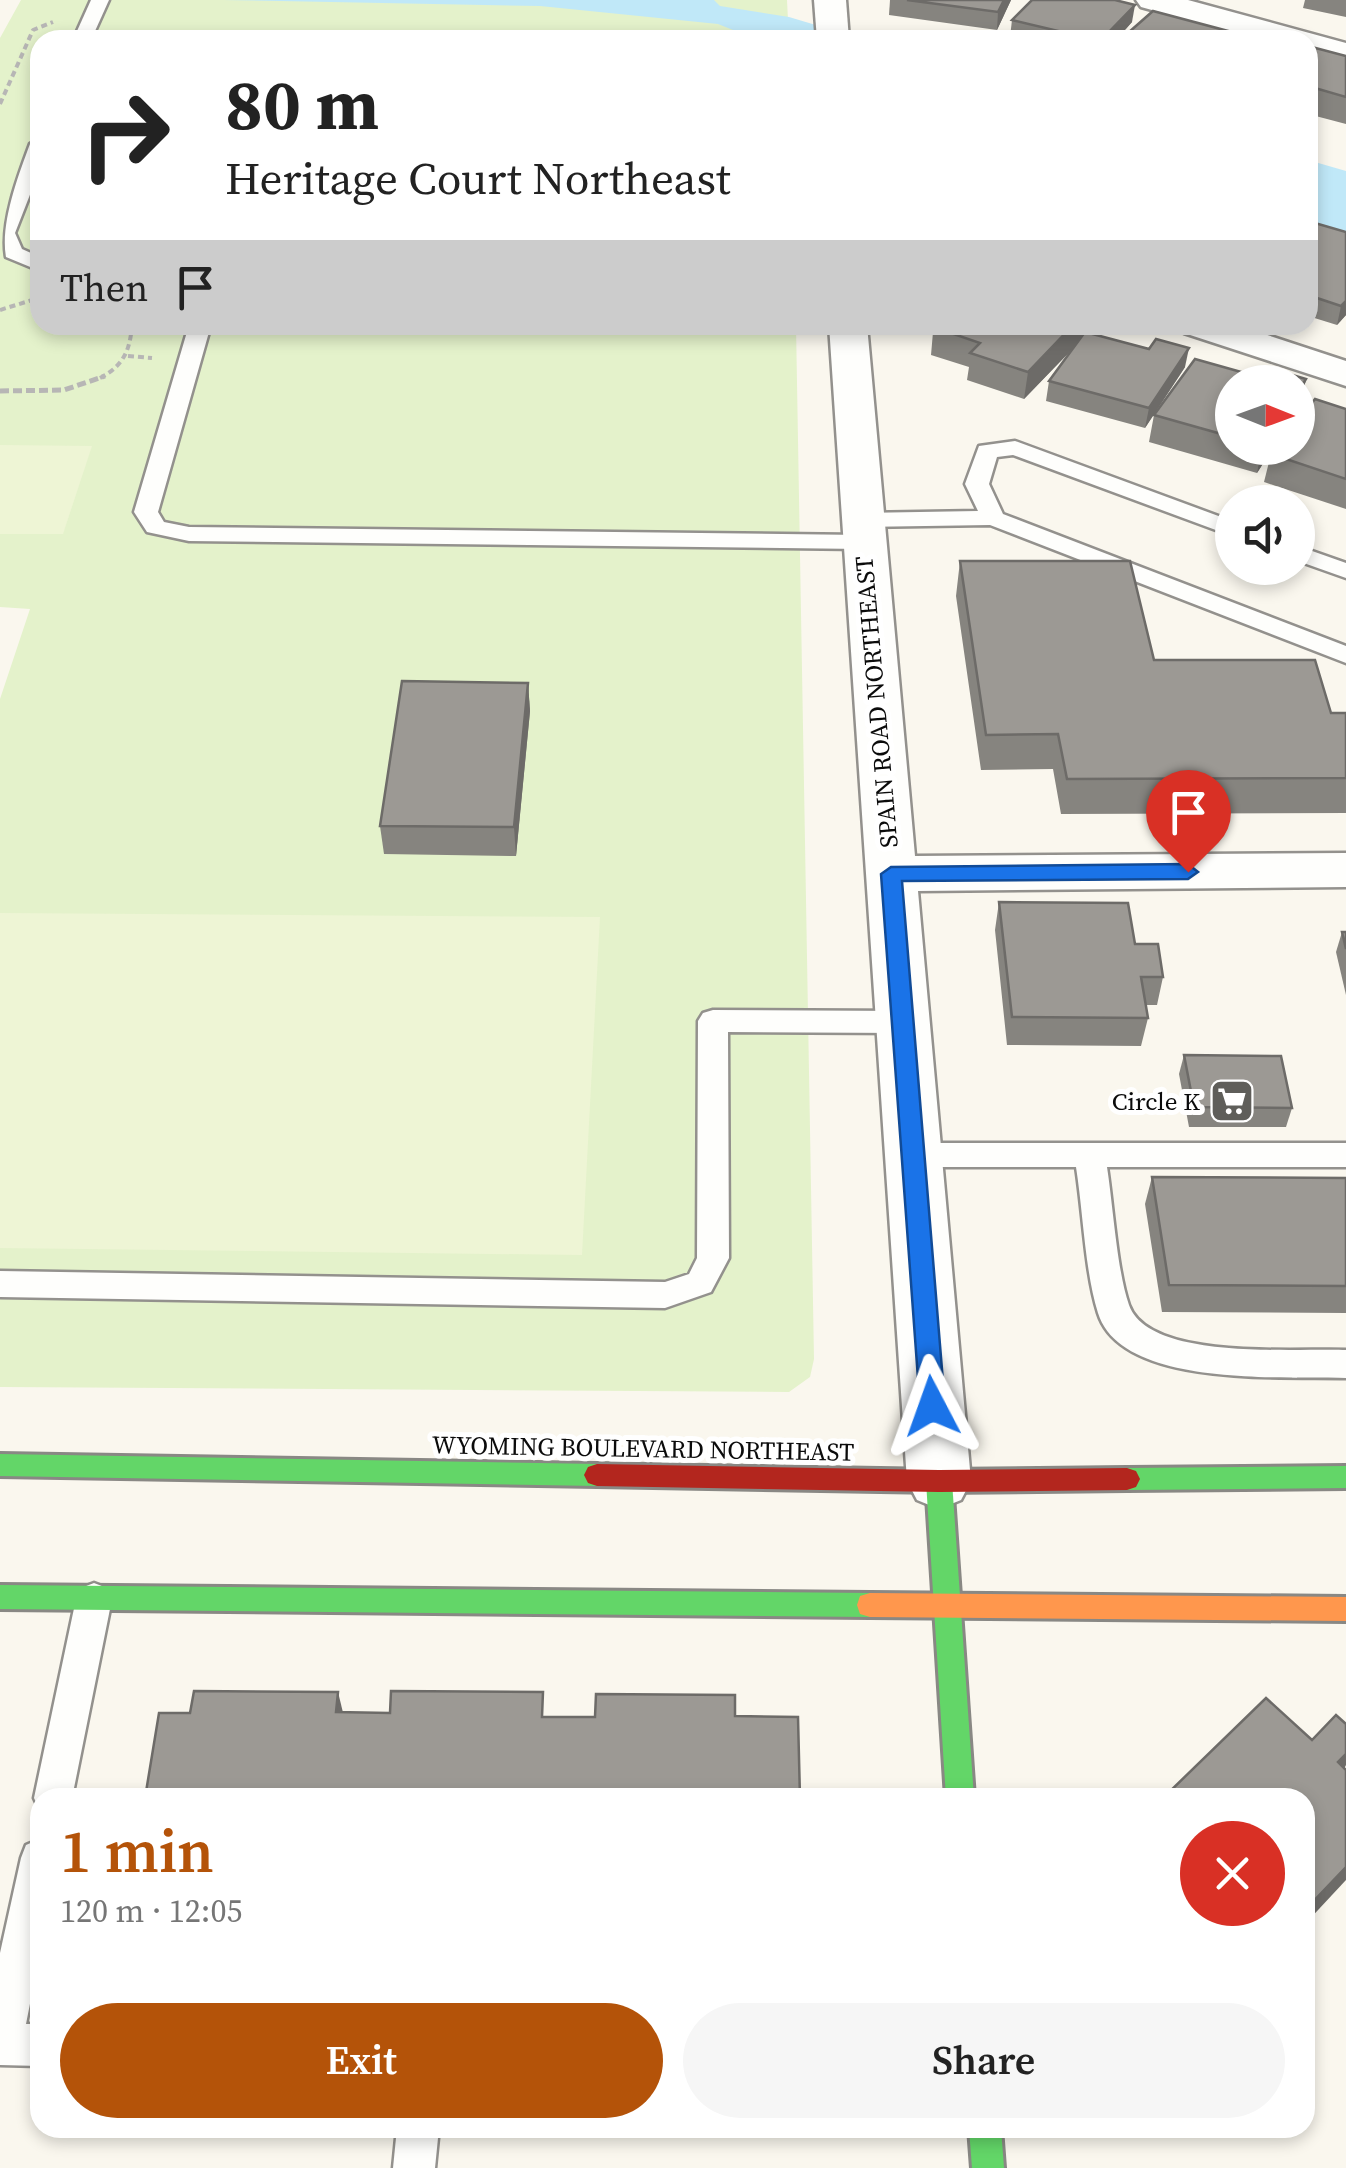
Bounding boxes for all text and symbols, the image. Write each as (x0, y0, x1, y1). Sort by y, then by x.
text: 80 m (225, 56, 379, 152)
icon: right (60, 70, 190, 200)
text: Heritage Court Northeast (225, 147, 731, 209)
icon: arrive (168, 260, 223, 315)
text: Then (60, 262, 148, 314)
north arrow (1215, 365, 1315, 465)
map controls (1215, 365, 1315, 585)
button: sound (1215, 485, 1315, 585)
street label: SPAIN ROAD NORTHEAST (846, 555, 906, 849)
pin (1146, 770, 1231, 873)
icon: arrive (1161, 785, 1216, 840)
supermarket icon: Circle K (1209, 1078, 1255, 1124)
place label: Circle K (1112, 1084, 1200, 1118)
position arrow (880, 1354, 984, 1458)
street label: WYOMING BOULEVARD NORTHEAST (432, 1427, 854, 1469)
text: 1 min (60, 1810, 214, 1892)
button: close (1180, 1821, 1285, 1926)
text: 120 m · 12:05 (60, 1889, 242, 1933)
button: Exit (60, 2003, 663, 2118)
button: Share (683, 2003, 1285, 2118)

